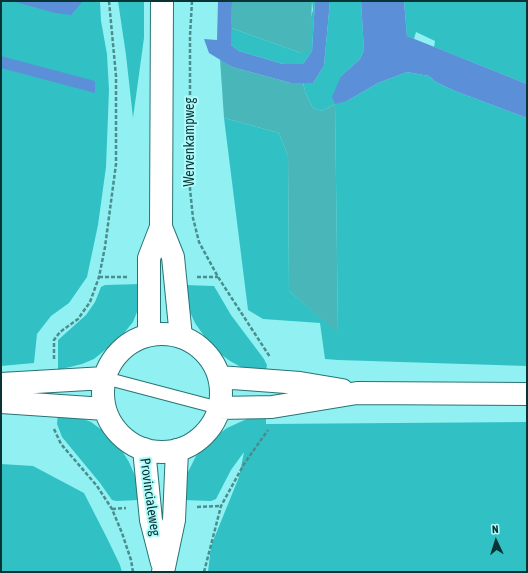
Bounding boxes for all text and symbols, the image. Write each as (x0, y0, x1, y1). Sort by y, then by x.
street label: Wervenkampweg (182, 98, 198, 186)
street label: Provincialeweg (136, 457, 164, 537)
north arrow (476, 521, 516, 561)
text: N (492, 523, 499, 535)

